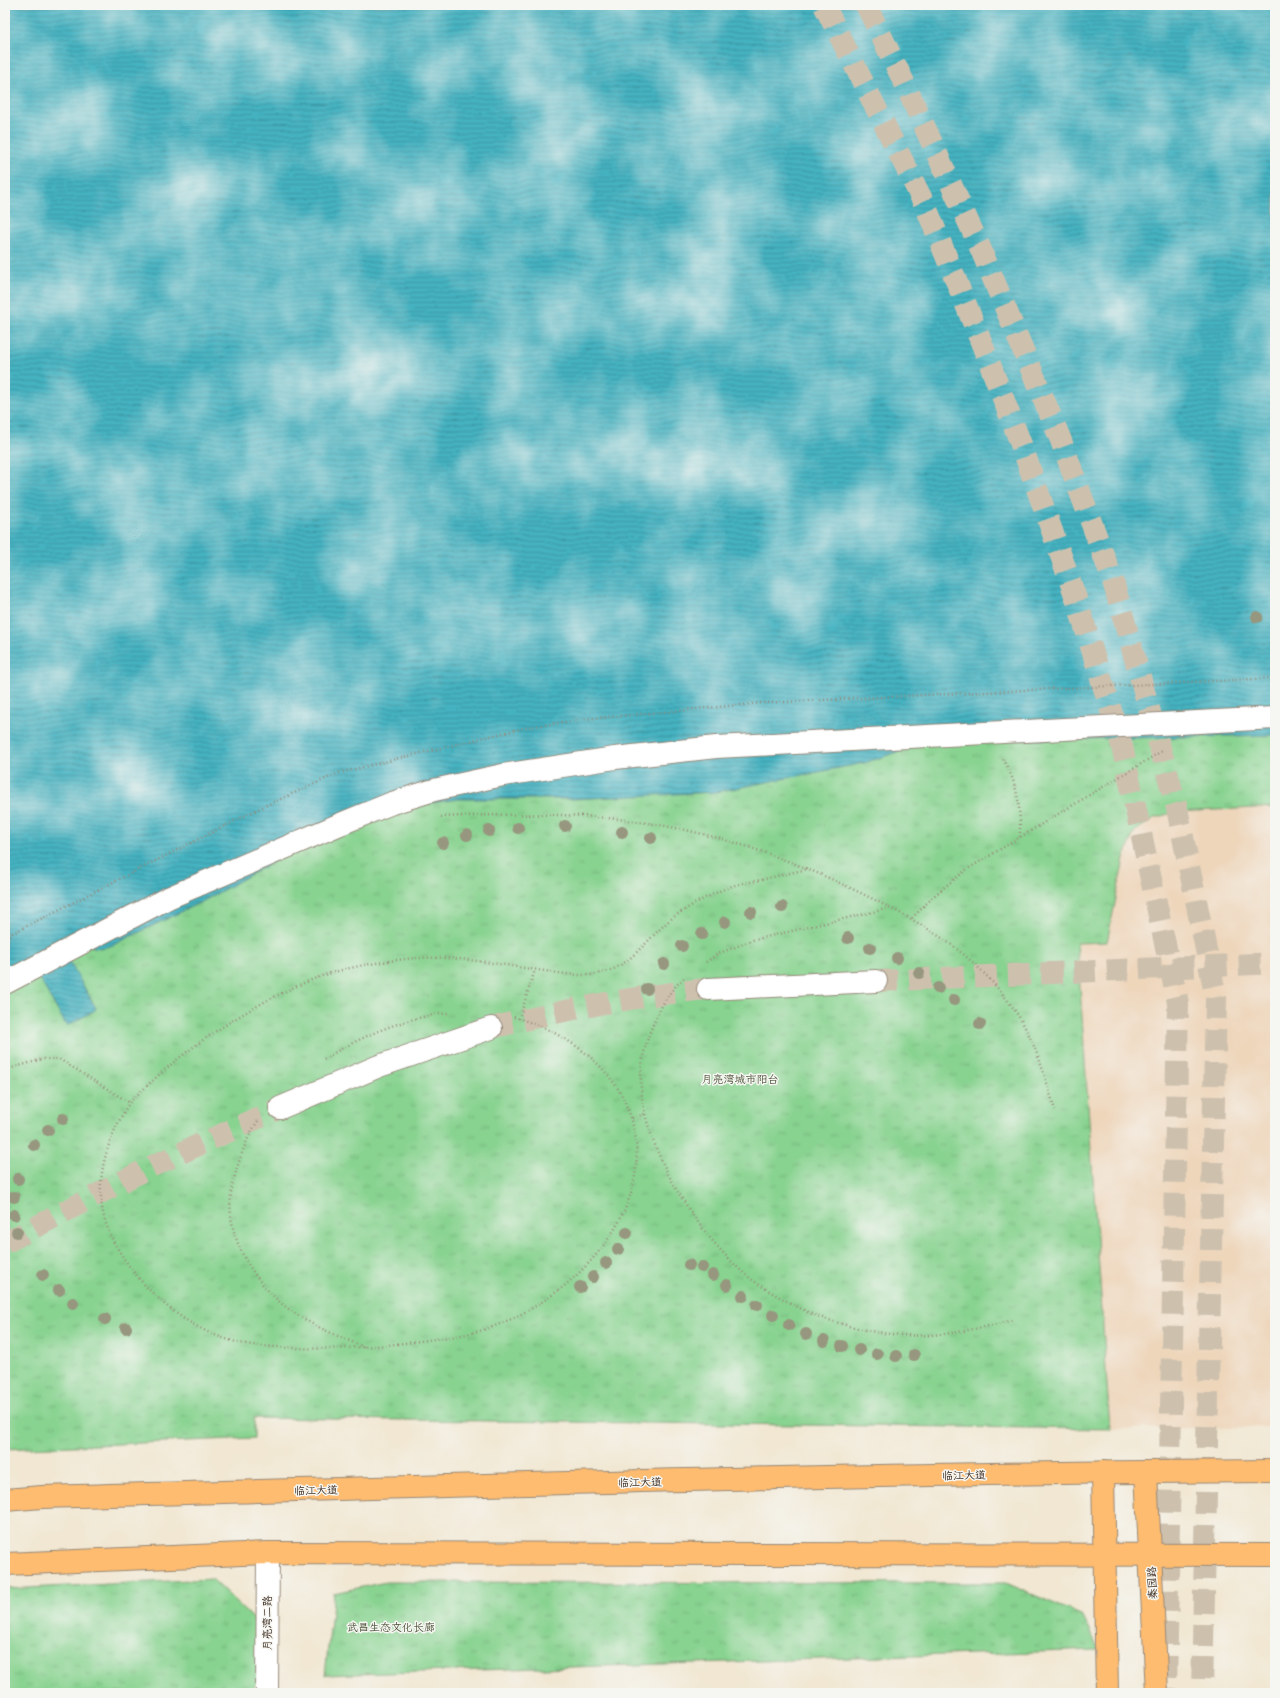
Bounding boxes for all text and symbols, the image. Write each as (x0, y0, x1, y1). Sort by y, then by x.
park label: 月亮湾城市阳台 (702, 1072, 779, 1086)
street label: 临江大道 (942, 1468, 986, 1482)
street label: 临江大道 (618, 1475, 662, 1489)
street label: 临江大道 (294, 1483, 338, 1497)
street label: 秦园路 (1144, 1566, 1160, 1600)
street label: 月亮湾二路 (260, 1596, 274, 1651)
park label: 武昌生态文化长廊 (347, 1620, 435, 1634)

